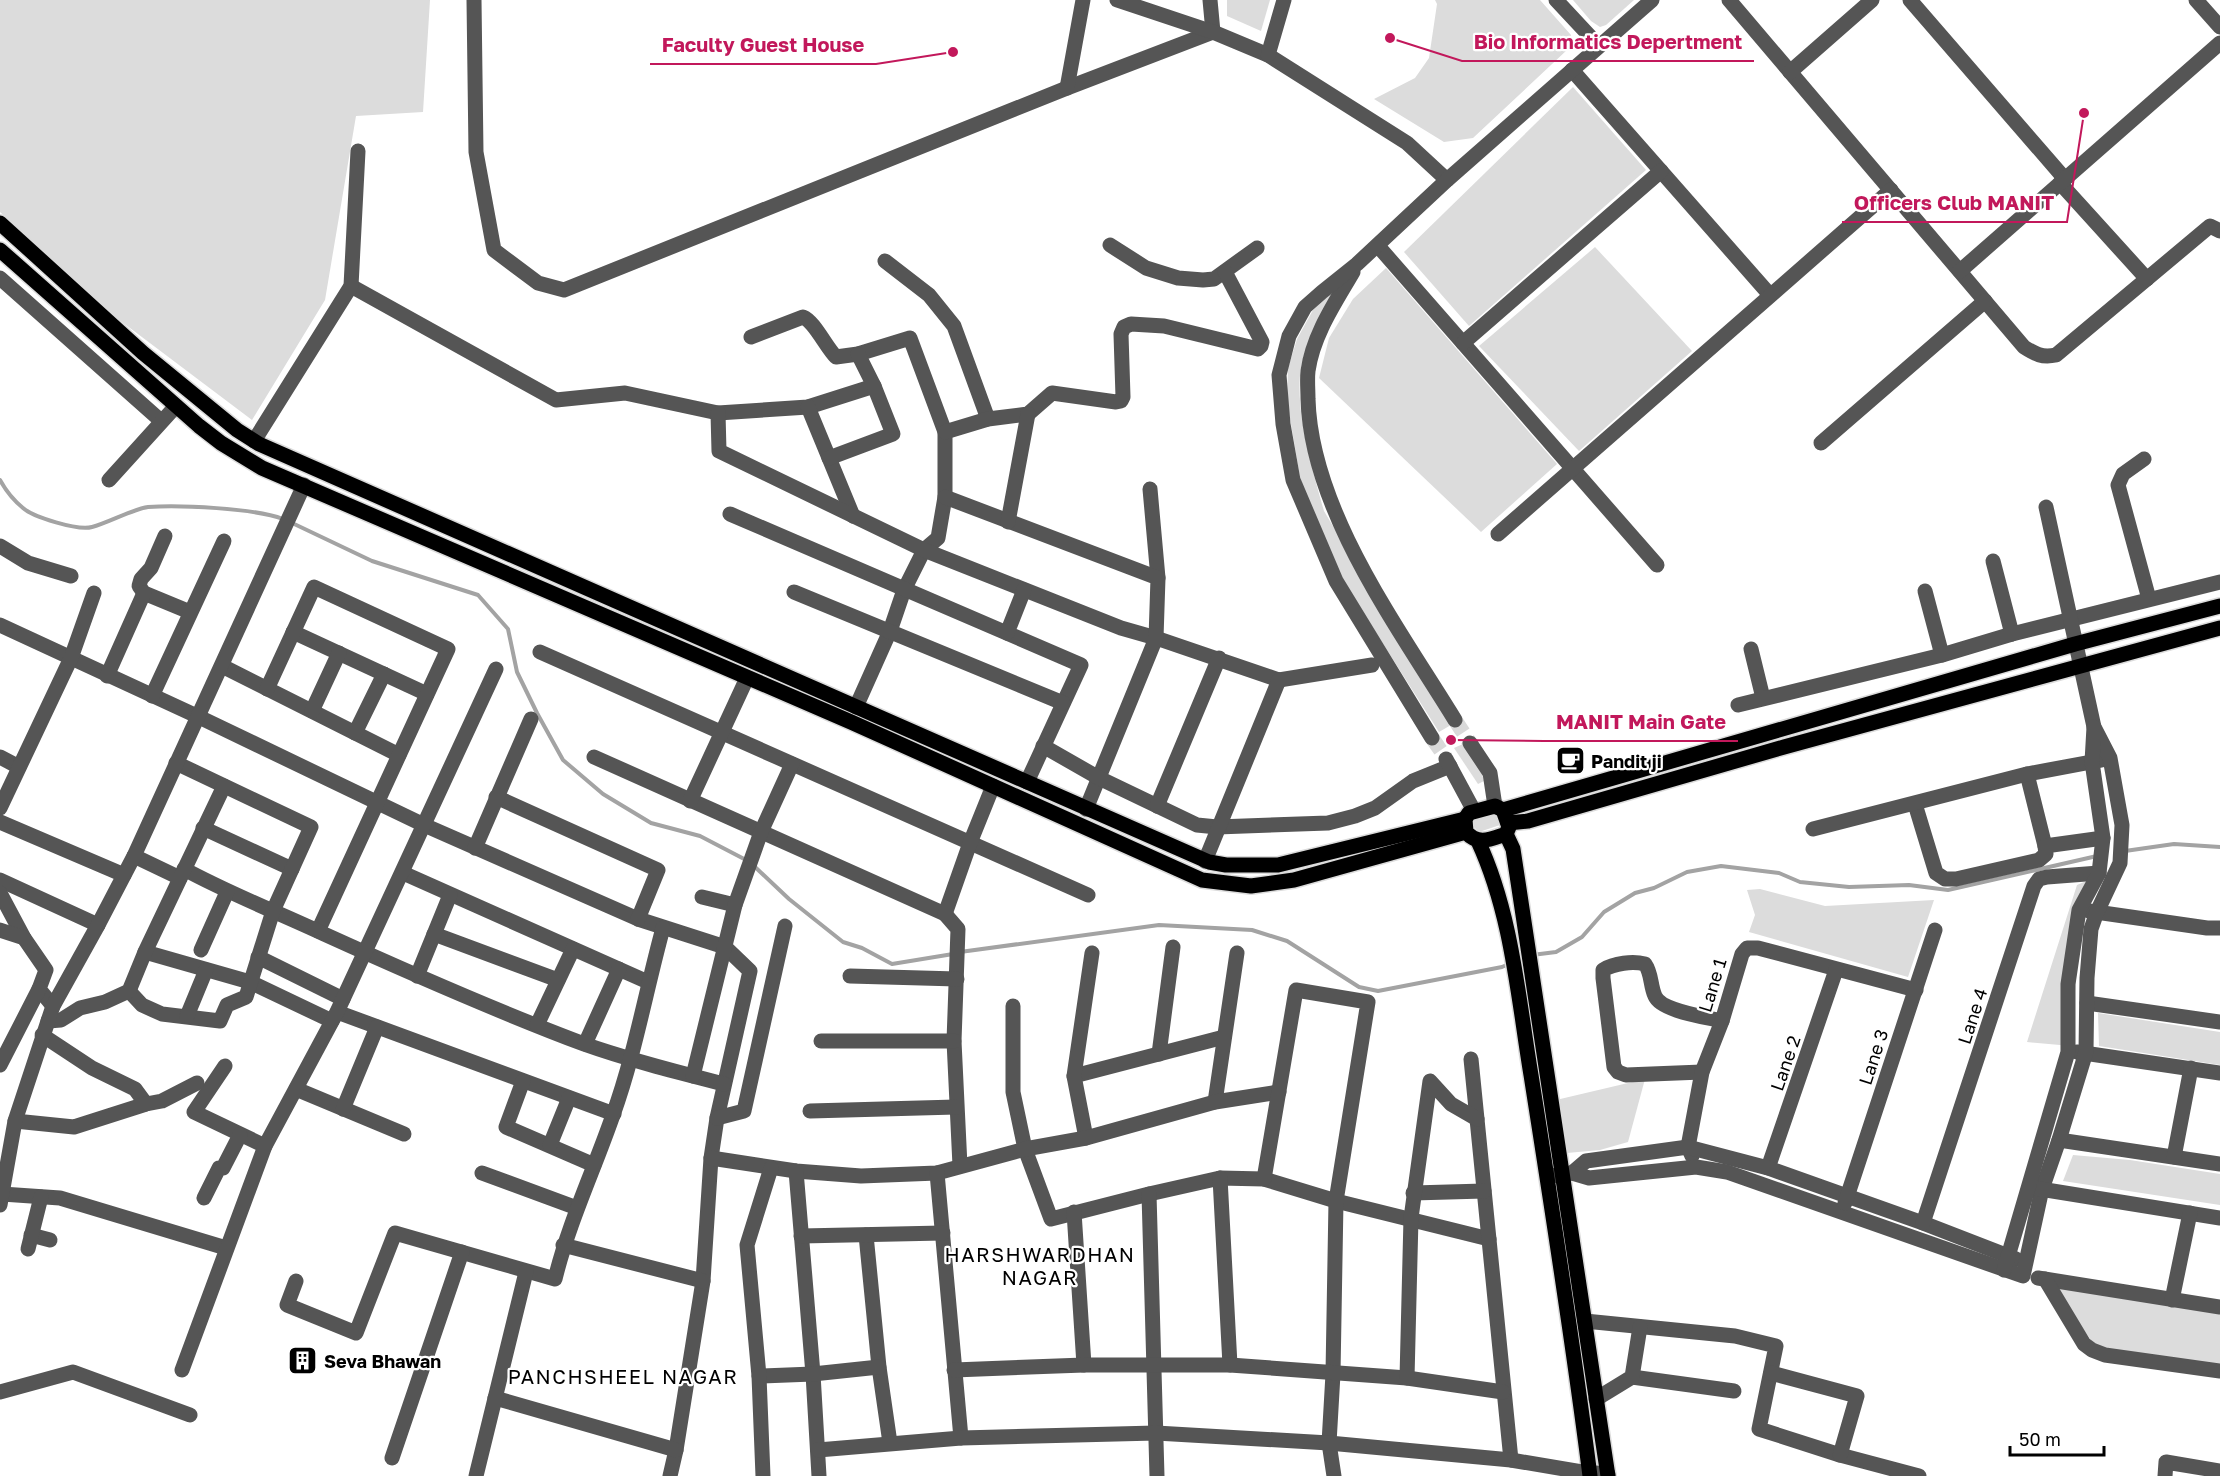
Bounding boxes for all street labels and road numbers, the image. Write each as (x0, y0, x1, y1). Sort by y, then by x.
street label: Lane 1 (1693, 955, 1731, 1015)
street label: Lane 4 (1953, 985, 1991, 1047)
street label: Lane 3 (1854, 1026, 1892, 1088)
street label: Lane 2 (1765, 1032, 1805, 1094)

